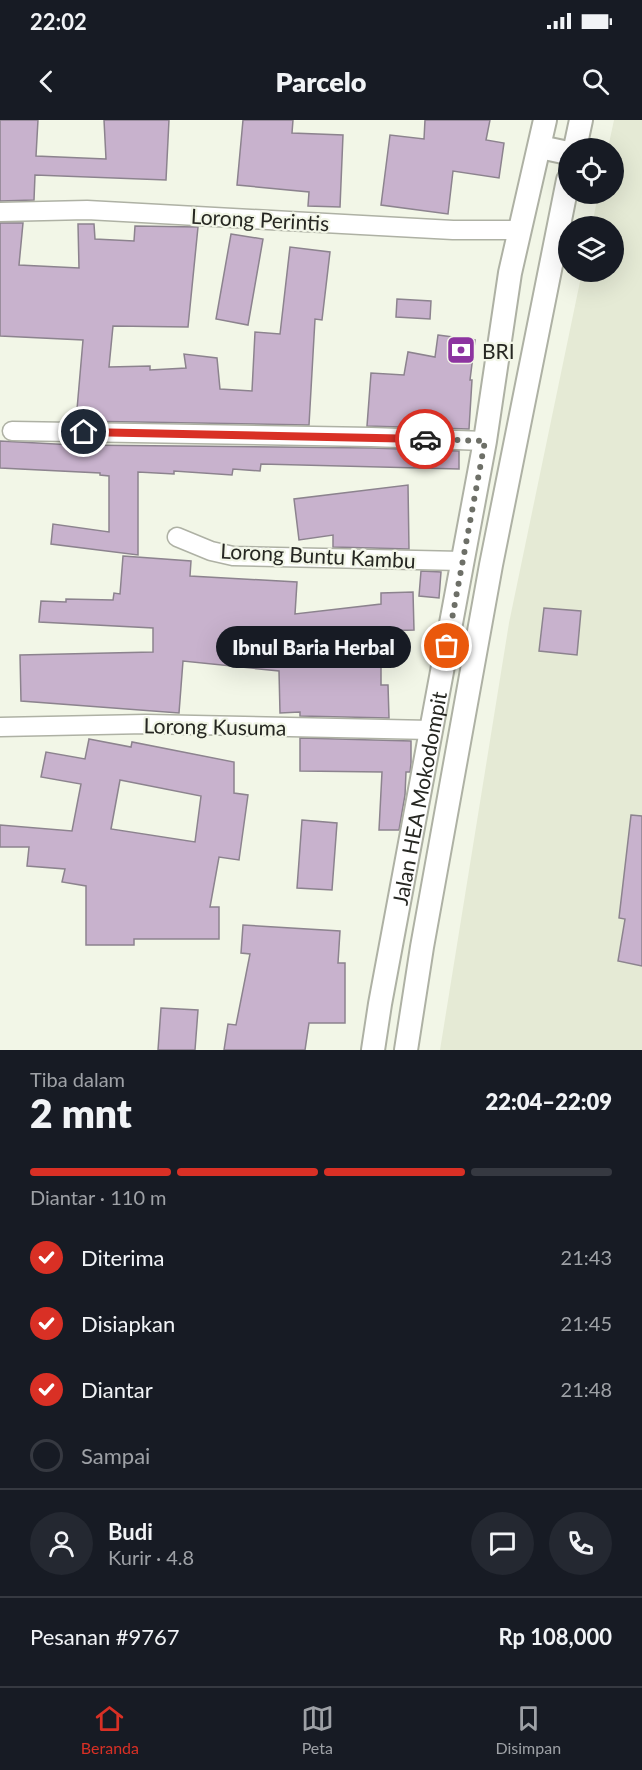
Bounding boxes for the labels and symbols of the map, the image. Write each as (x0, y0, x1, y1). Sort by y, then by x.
street label: Lorong Perintis (190, 203, 330, 235)
bank icon: BRI (445, 334, 477, 366)
place label: BRI (482, 338, 515, 363)
pin (58, 406, 109, 457)
courier (395, 409, 455, 469)
street label: Lorong Buntu Kambu (220, 537, 416, 573)
pin (421, 620, 472, 671)
callout: Ibnul Baria Herbal (216, 625, 411, 667)
street label: Jalan HEA Mokodompit (386, 689, 451, 907)
street label: Lorong Kusuma (143, 712, 287, 740)

